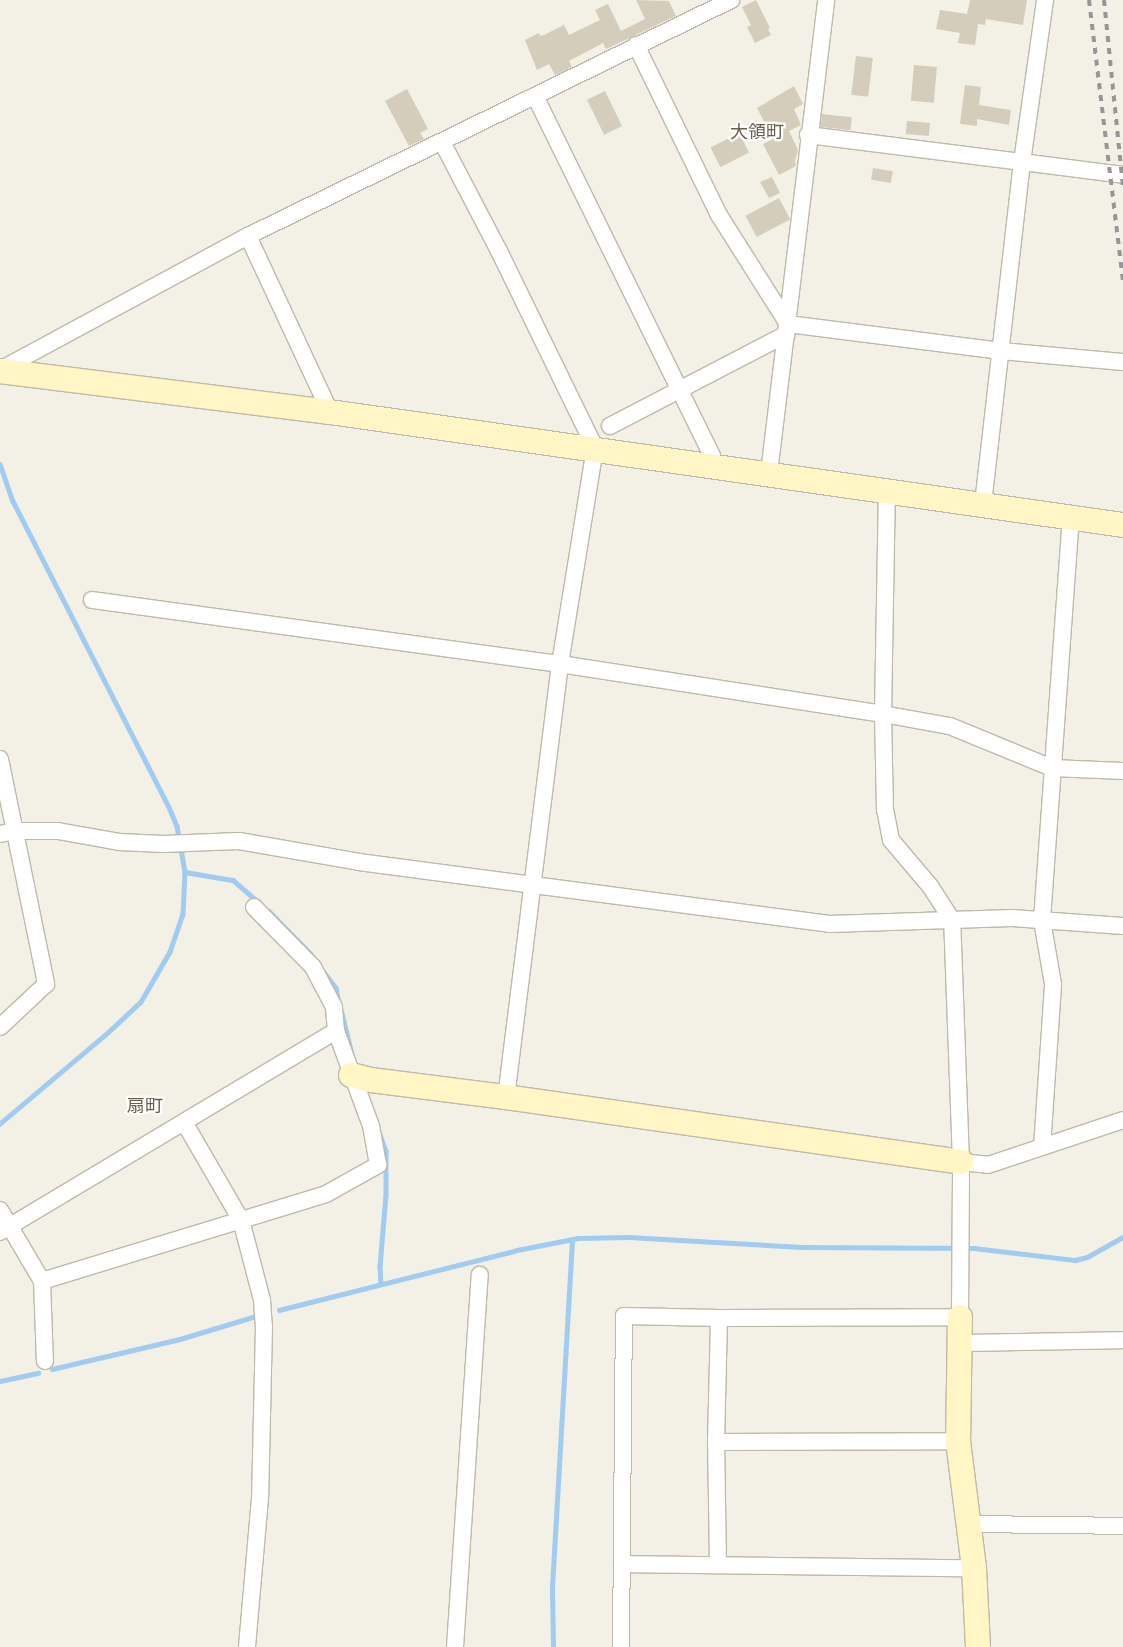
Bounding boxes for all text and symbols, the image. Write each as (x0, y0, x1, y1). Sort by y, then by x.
district label: 大領町 (730, 120, 784, 142)
district label: 扇町 (127, 1094, 163, 1116)

